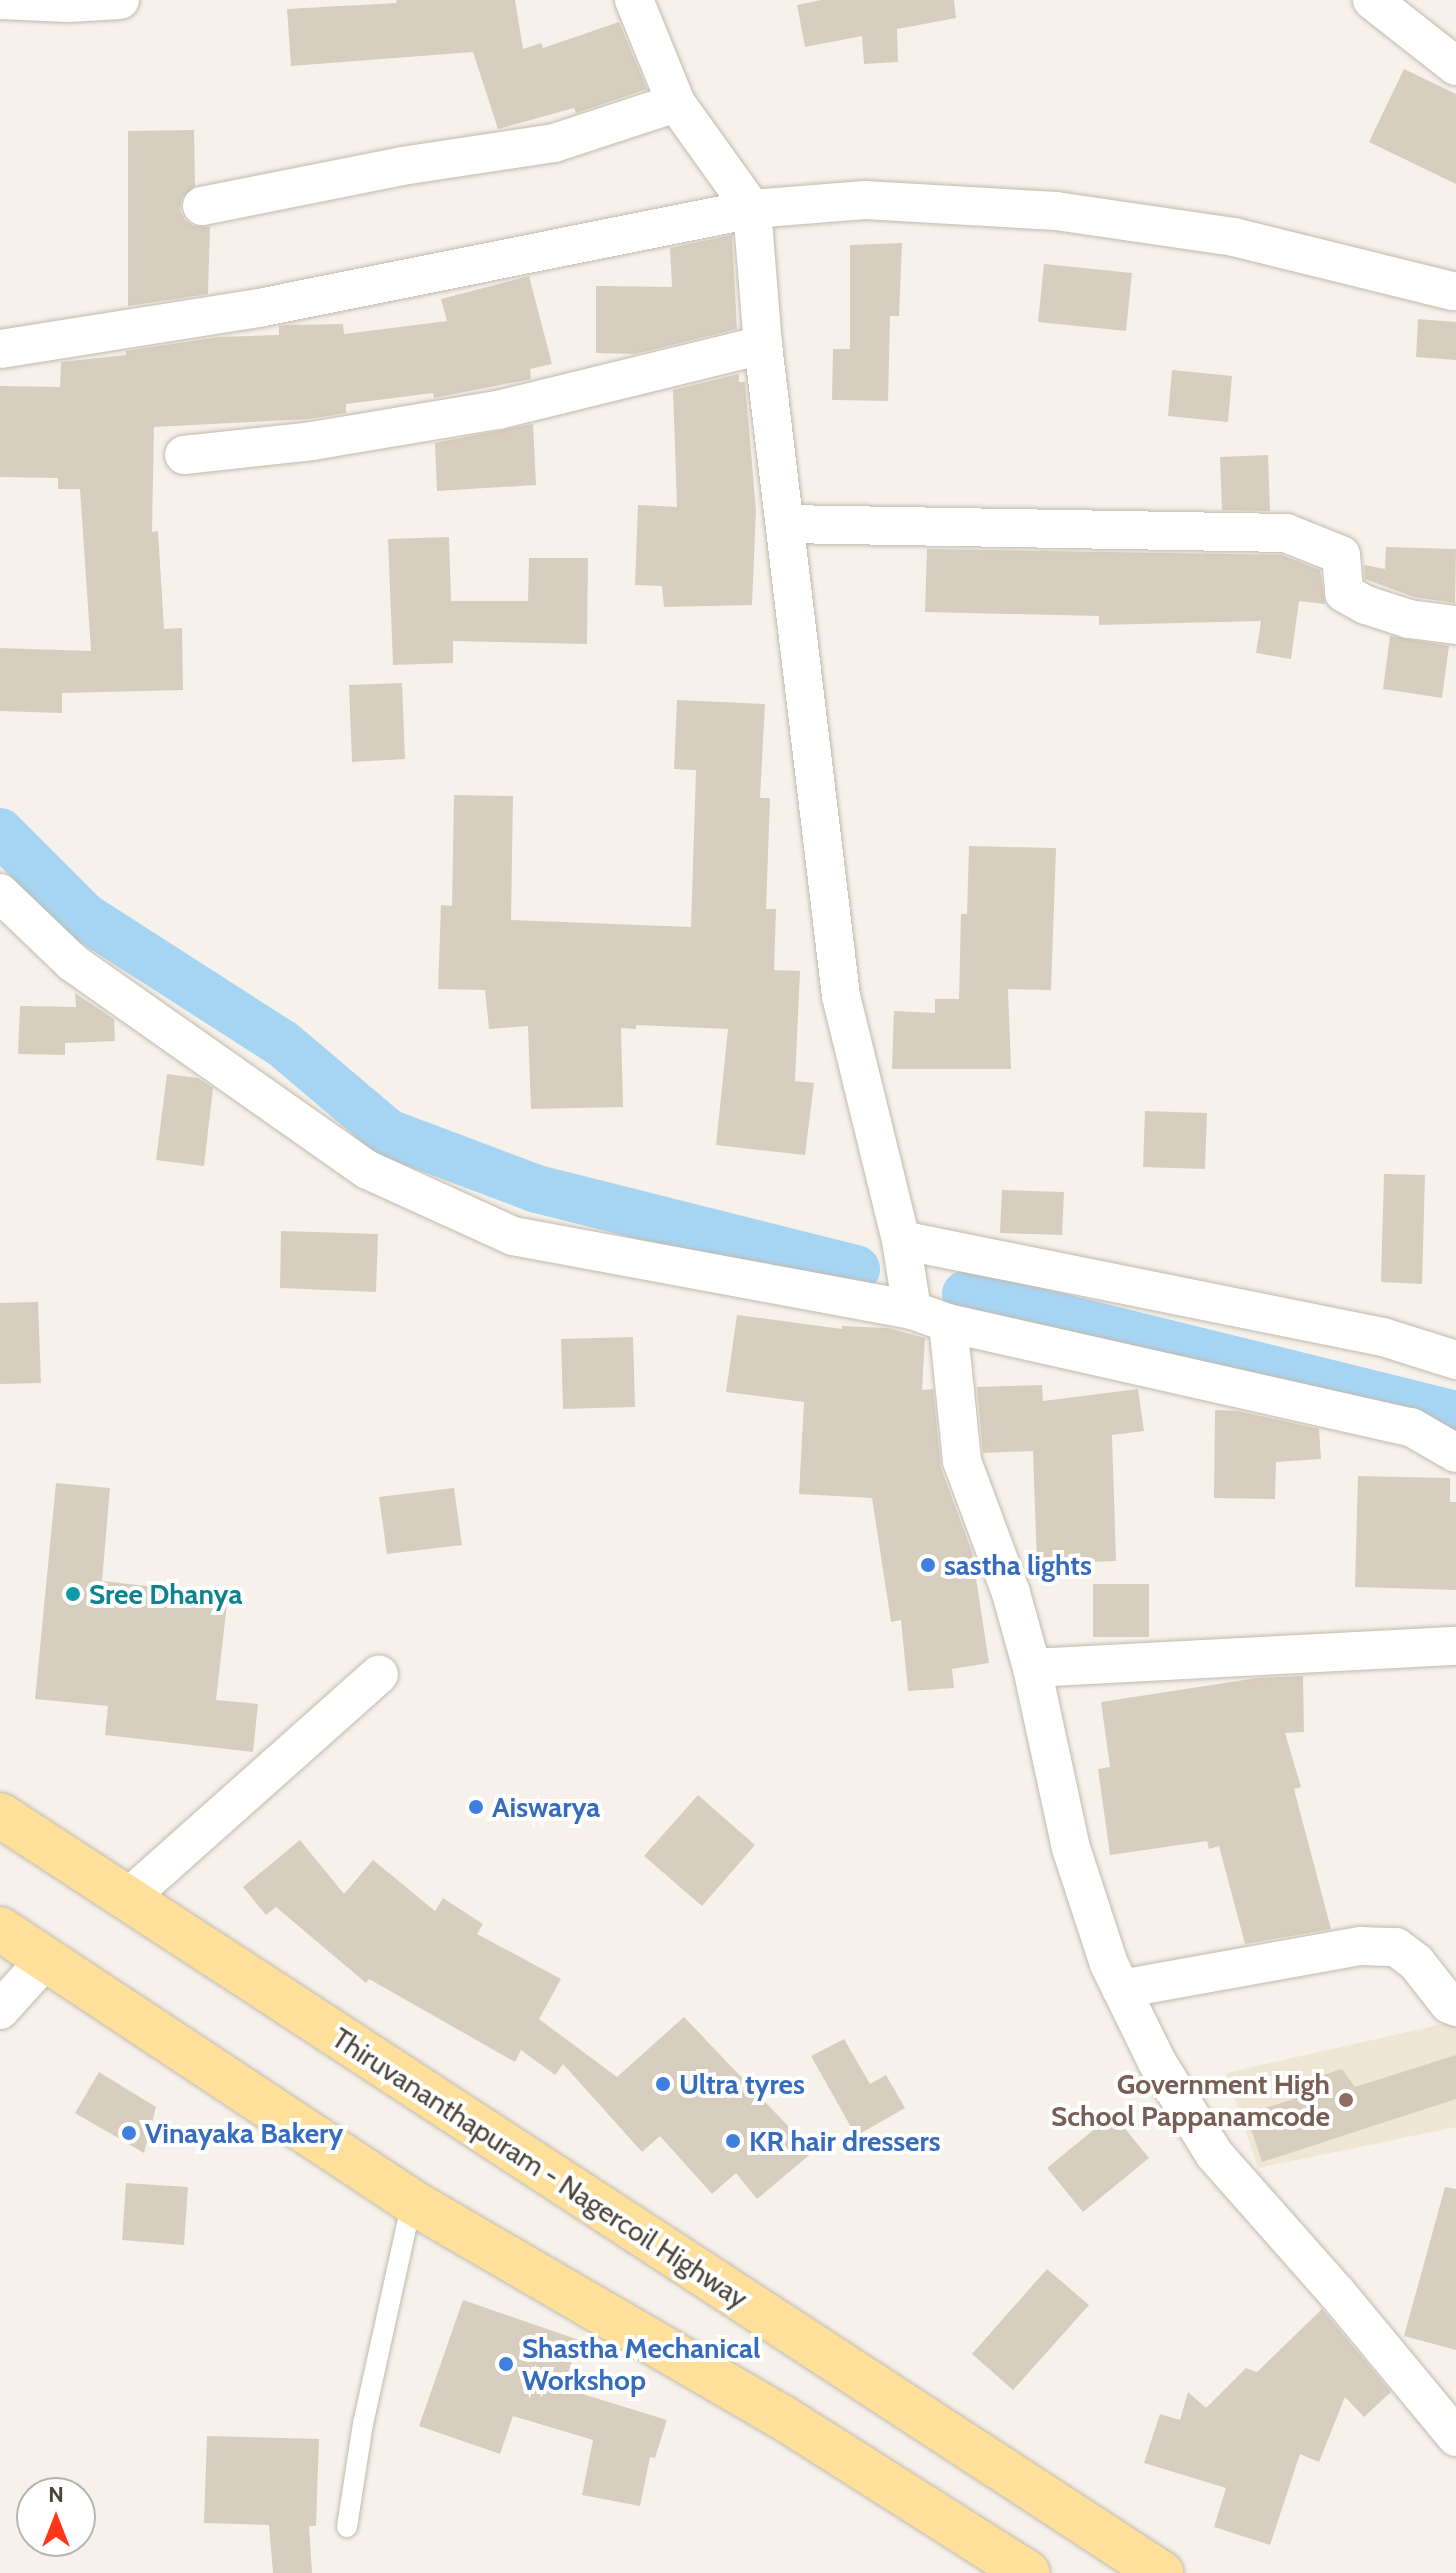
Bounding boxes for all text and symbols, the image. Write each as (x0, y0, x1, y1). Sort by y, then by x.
place label: sastha lights (944, 1548, 1092, 1582)
marker: sastha lights (919, 1556, 937, 1574)
place label: Sree Dhanya (89, 1577, 242, 1611)
marker: Sree Dhanya (64, 1585, 82, 1603)
place label: Aiswarya (492, 1790, 600, 1824)
marker: Aiswarya (467, 1798, 485, 1816)
street label: Thiruvananthapuram - Nagercoil Highway (326, 2021, 754, 2315)
place label: Ultra tyres (679, 2067, 805, 2101)
place label: Government High School Pappanamcode (1051, 2067, 1330, 2133)
marker: Ultra tyres (654, 2075, 672, 2093)
marker: Government High School Pappanamcode (1337, 2091, 1355, 2109)
place label: Vinayaka Bakery (145, 2116, 343, 2150)
marker: Vinayaka Bakery (120, 2124, 138, 2142)
place label: KR hair dressers (749, 2124, 941, 2158)
marker: KR hair dressers (724, 2132, 742, 2150)
place label: Shastha Mechanical Workshop (522, 2331, 760, 2397)
marker: Shastha Mechanical Workshop (497, 2355, 515, 2373)
north arrow (16, 2477, 96, 2557)
text: N (48, 2481, 64, 2508)

